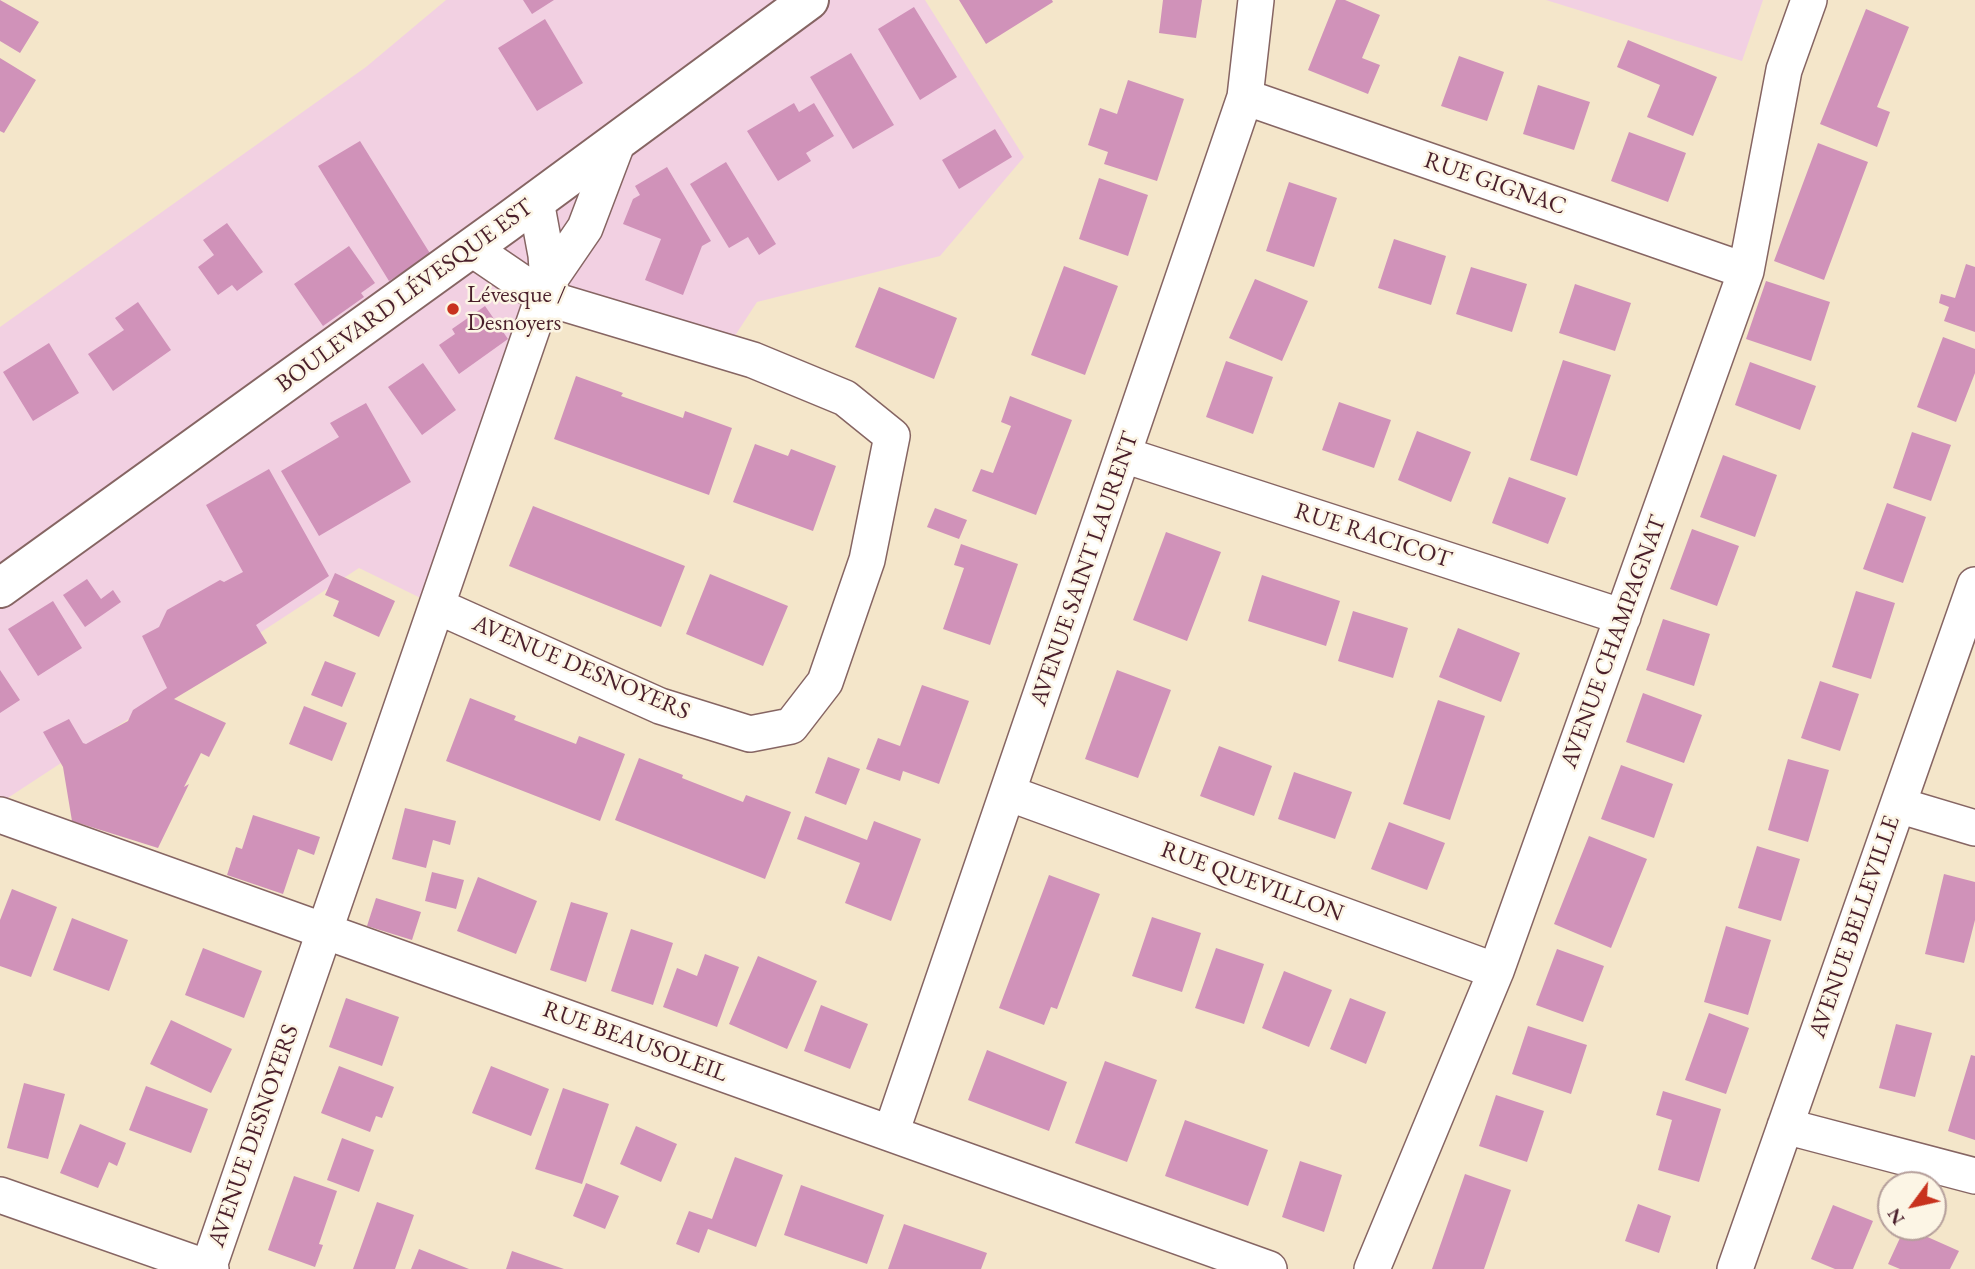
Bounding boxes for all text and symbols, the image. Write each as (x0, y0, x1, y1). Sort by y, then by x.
street label: RUE GIGNAC (1420, 146, 1570, 222)
street label: BOULEVARD LÉVESQUE EST (271, 193, 539, 399)
place label: Lévesque / Desnoyers (467, 281, 566, 337)
marker: Lévesque / Desnoyers (445, 301, 461, 317)
street label: AVENUE SAINT LAURENT (1025, 428, 1145, 710)
street label: RUE RACICOT (1291, 497, 1455, 575)
street label: AVENUE CHAMPAGNAT (1555, 512, 1673, 772)
street label: AVENUE DESNOYERS (468, 609, 694, 727)
street label: AVENUE BELLEVILLE (1803, 812, 1907, 1042)
street label: RUE QUEVILLON (1157, 836, 1347, 928)
street label: RUE BEAUSOLEIL (539, 995, 731, 1089)
street label: AVENUE DESNOYERS (202, 1021, 306, 1251)
north arrow (1877, 1171, 1947, 1241)
text: N (1881, 1203, 1910, 1230)

